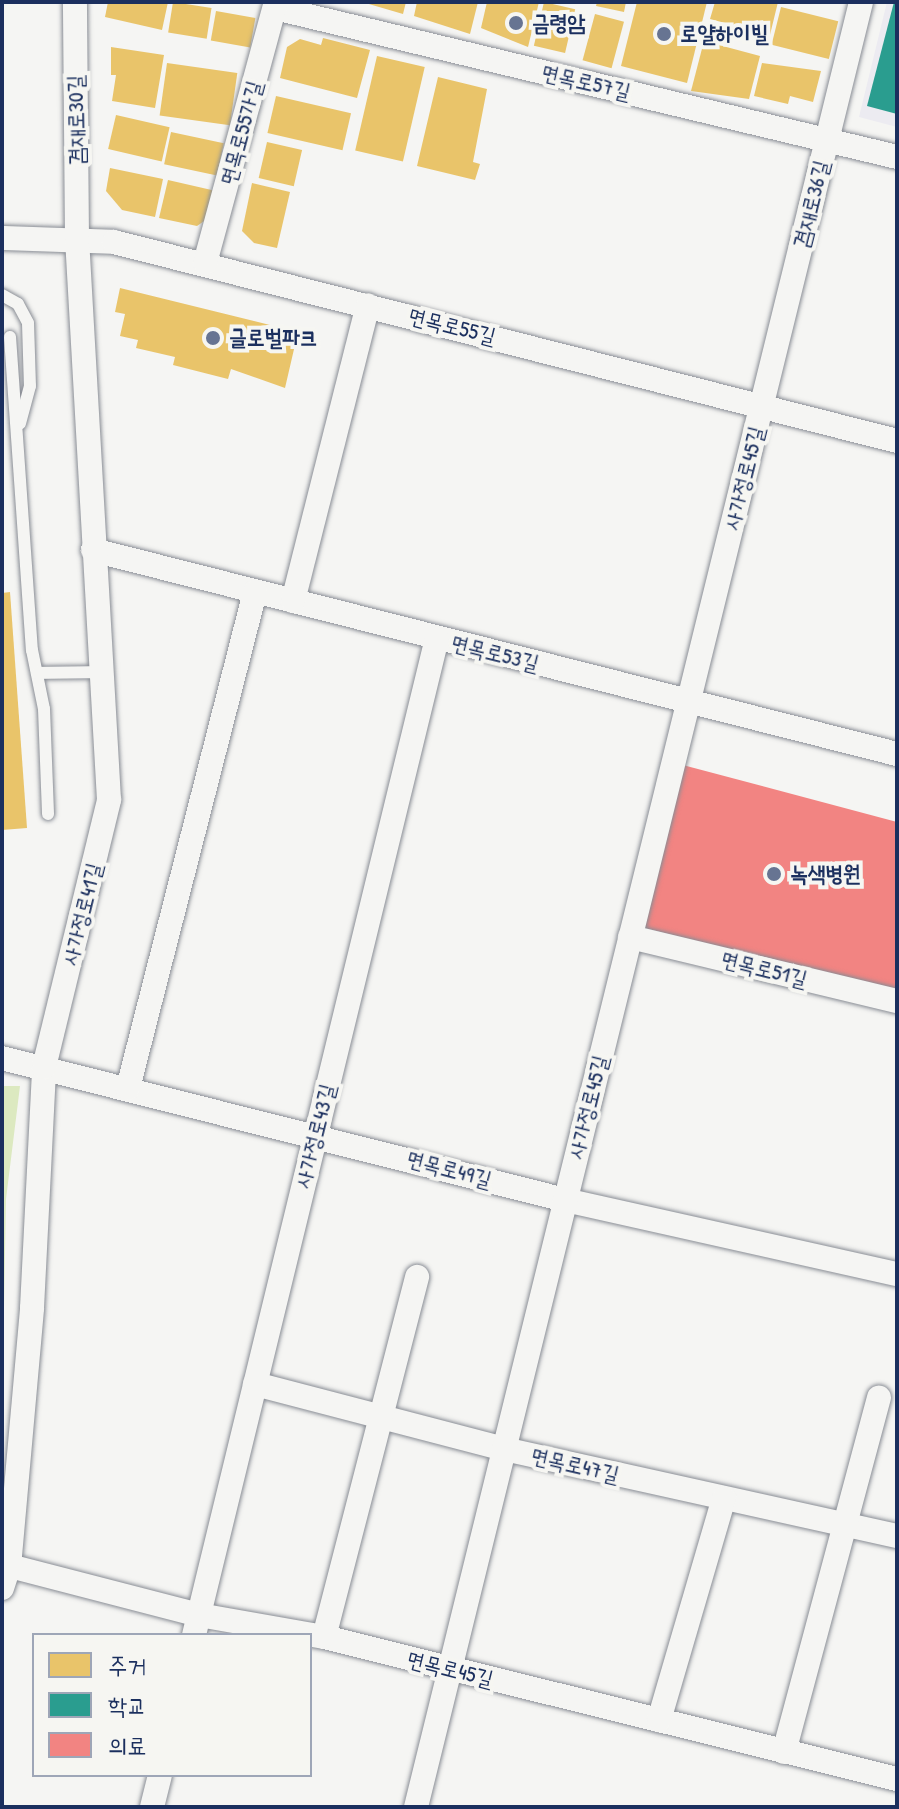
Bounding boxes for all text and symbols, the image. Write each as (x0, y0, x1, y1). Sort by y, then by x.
place label: 금령암 (532, 10, 585, 36)
marker: 금령암 (507, 14, 525, 32)
place label: 로얄하이빌 (680, 21, 769, 47)
marker: 로얄하이빌 (655, 25, 673, 43)
street label: 면목로57길 (539, 59, 633, 105)
street label: 겸재로30길 (62, 75, 90, 165)
street label: 면목로55가길 (214, 78, 268, 188)
street label: 겸재로36길 (787, 157, 835, 251)
street label: 면목로55길 (405, 302, 499, 350)
place label: 글로벌파크 (229, 325, 318, 351)
marker: 글로벌파크 (204, 329, 222, 347)
street label: 사가정로45길 (718, 423, 770, 533)
street label: 면목로53길 (448, 629, 542, 677)
street label: 사가정로41길 (57, 860, 107, 968)
place label: 녹색병원 (790, 861, 861, 887)
marker: 녹색병원 (765, 865, 783, 883)
street label: 면목로51길 (718, 946, 810, 992)
street label: 사가정로45길 (562, 1052, 614, 1162)
street label: 사가정로43길 (289, 1081, 341, 1191)
street label: 면목로49길 (403, 1145, 495, 1193)
street label: 면목로47길 (528, 1442, 622, 1488)
legend (32, 1633, 312, 1777)
street label: 면목로45길 (404, 1646, 496, 1692)
text: 주거 (108, 1649, 147, 1681)
text: 학교 (108, 1689, 147, 1721)
text: 의료 (108, 1729, 147, 1761)

